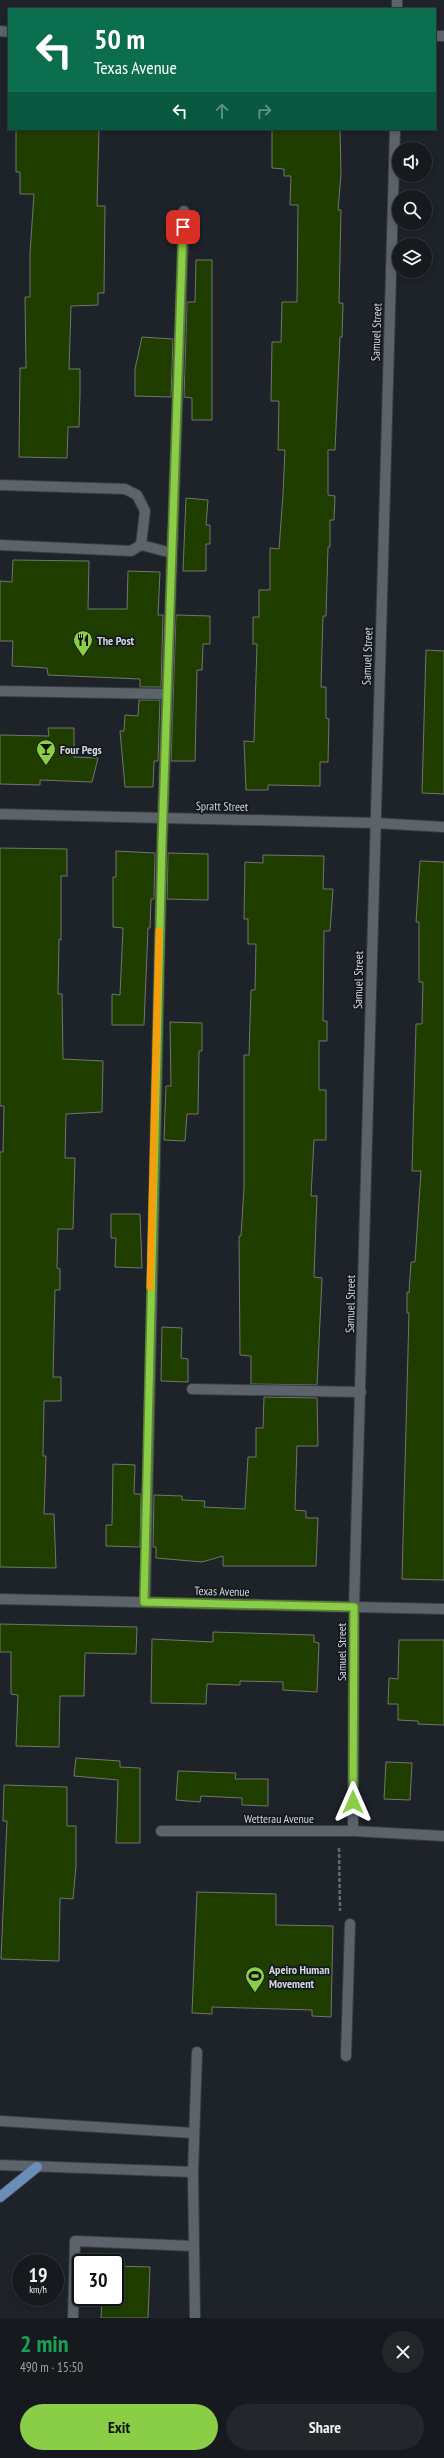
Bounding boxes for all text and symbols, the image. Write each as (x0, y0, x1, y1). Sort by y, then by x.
text: 50 m (94, 20, 145, 57)
icon: left (28, 24, 80, 76)
text: Texas Avenue (94, 56, 177, 79)
icon: left (169, 100, 191, 122)
icon: ahead (211, 100, 233, 122)
icon: right (253, 100, 275, 122)
map controls (392, 142, 432, 278)
button: sound (392, 142, 432, 182)
button: search (392, 190, 432, 230)
pin (166, 210, 200, 244)
icon: arrive (172, 216, 194, 238)
button: layers (392, 238, 432, 278)
street label: Samuel Street (367, 302, 385, 361)
street label: Samuel Street (358, 626, 376, 685)
restaurant icon: The Post (72, 629, 94, 657)
place label: The Post (97, 633, 135, 648)
bar icon: Four Pegs (35, 738, 57, 766)
place label: Four Pegs (60, 742, 102, 757)
street label: Spratt Street (196, 798, 249, 814)
street label: Samuel Street (350, 950, 366, 1009)
street label: Samuel Street (342, 1274, 358, 1333)
street label: Texas Avenue (194, 1583, 250, 1599)
street label: Samuel Street (334, 1622, 349, 1681)
position arrow (332, 1781, 374, 1823)
street label: Wetterau Avenue (244, 1811, 314, 1826)
place label: Apeiro Human Movement (268, 1962, 330, 1991)
sports icon: Apeiro Human Movement (244, 1965, 266, 1993)
speed limit sign: 30 (72, 2254, 124, 2306)
text: 19 (28, 2262, 48, 2288)
text: km/h (29, 2283, 47, 2296)
text: 2 min (20, 2328, 68, 2359)
button: close (382, 2331, 424, 2373)
text: 490 m · 15:50 (20, 2359, 83, 2376)
button: Exit (20, 2404, 218, 2450)
button: Share (226, 2404, 424, 2450)

